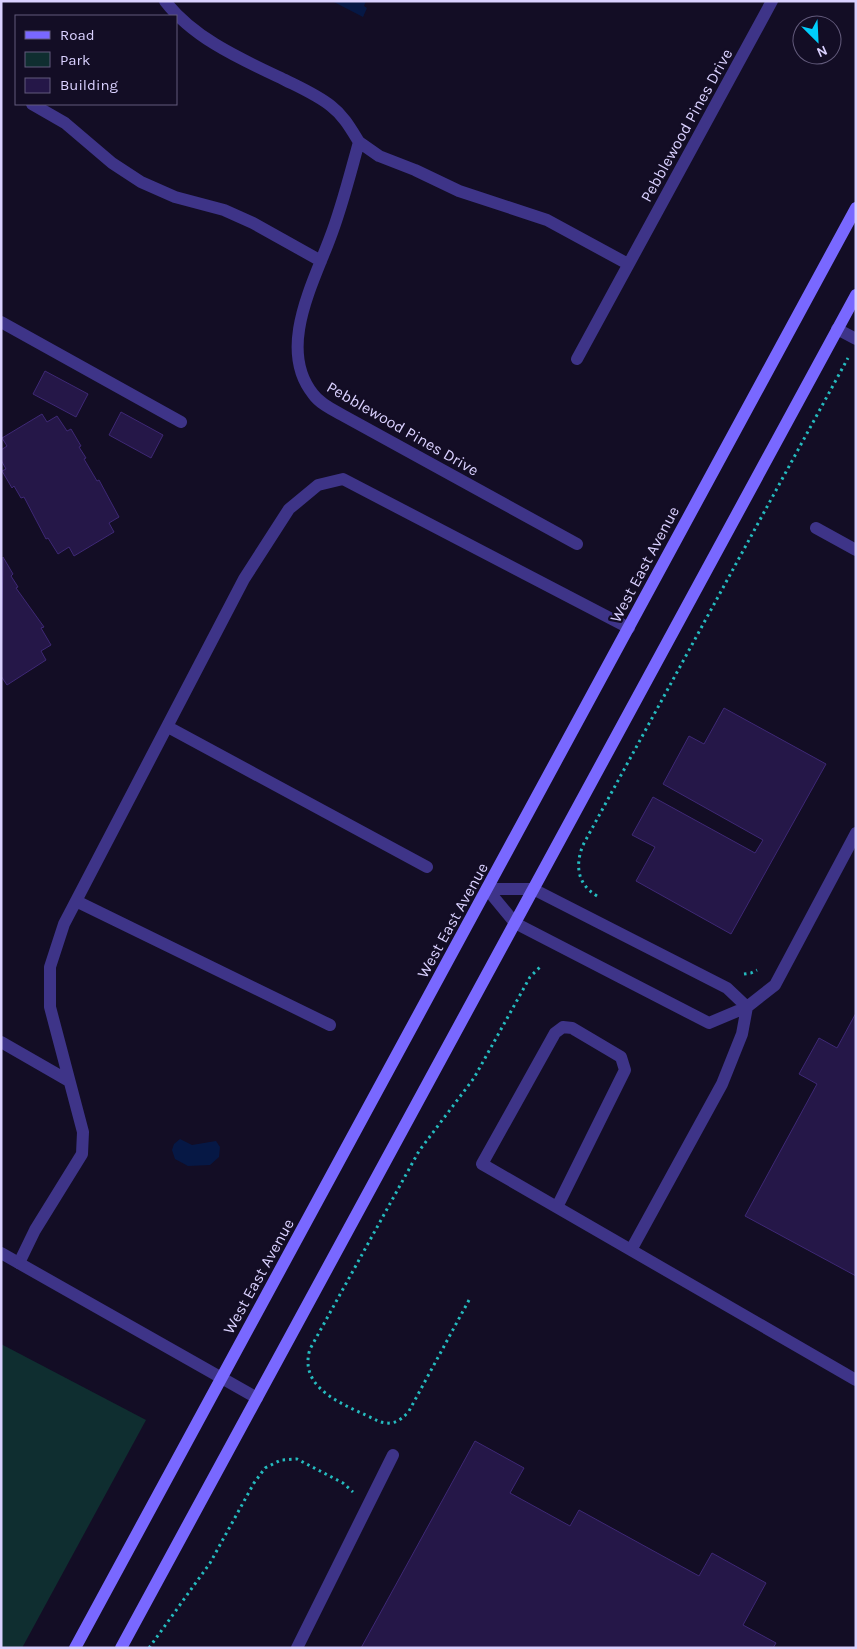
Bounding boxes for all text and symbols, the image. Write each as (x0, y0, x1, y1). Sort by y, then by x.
legend (15, 15, 178, 105)
north arrow (792, 15, 842, 65)
text: Road (60, 26, 95, 44)
text: N (814, 42, 830, 61)
street label: Pebblewood Pines Drive (636, 45, 736, 205)
text: Park (60, 51, 90, 69)
text: Building (60, 76, 118, 94)
street label: Pebblewood Pines Drive (323, 377, 482, 480)
street label: West East Avenue (606, 503, 683, 626)
street label: West East Avenue (413, 859, 492, 981)
street label: West East Avenue (219, 1215, 298, 1337)

